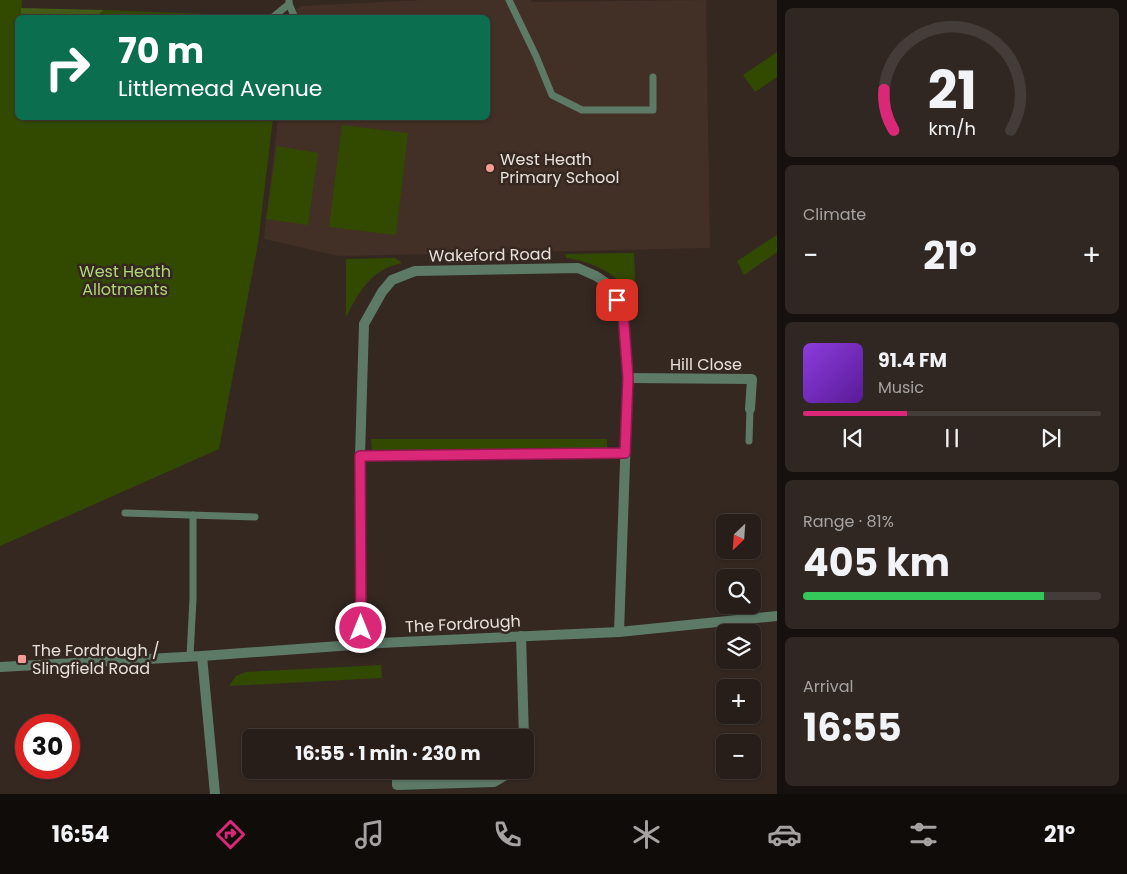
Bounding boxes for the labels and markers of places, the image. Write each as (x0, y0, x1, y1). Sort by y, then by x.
place label: West Heath Primary School (500, 148, 619, 189)
marker: West Heath Primary School (484, 162, 496, 174)
pin (596, 279, 638, 321)
place label: The Fordrough / Slingfield Road (32, 639, 160, 680)
marker: The Fordrough / Slingfield Road (16, 653, 28, 665)

